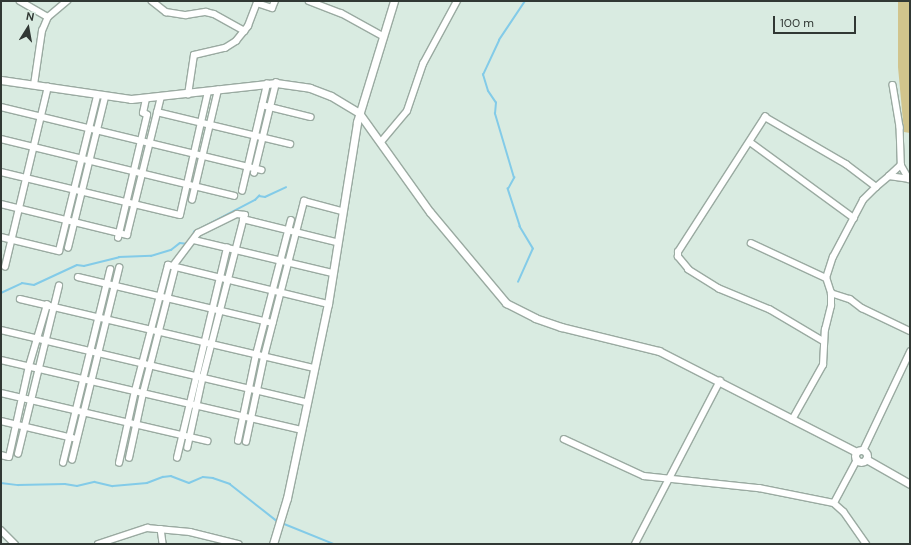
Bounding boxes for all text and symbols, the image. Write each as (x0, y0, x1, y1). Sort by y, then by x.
north arrow (8, 8, 48, 48)
scale bar (775, 8, 858, 34)
text: N (25, 9, 36, 24)
text: 100 m (780, 15, 814, 31)

